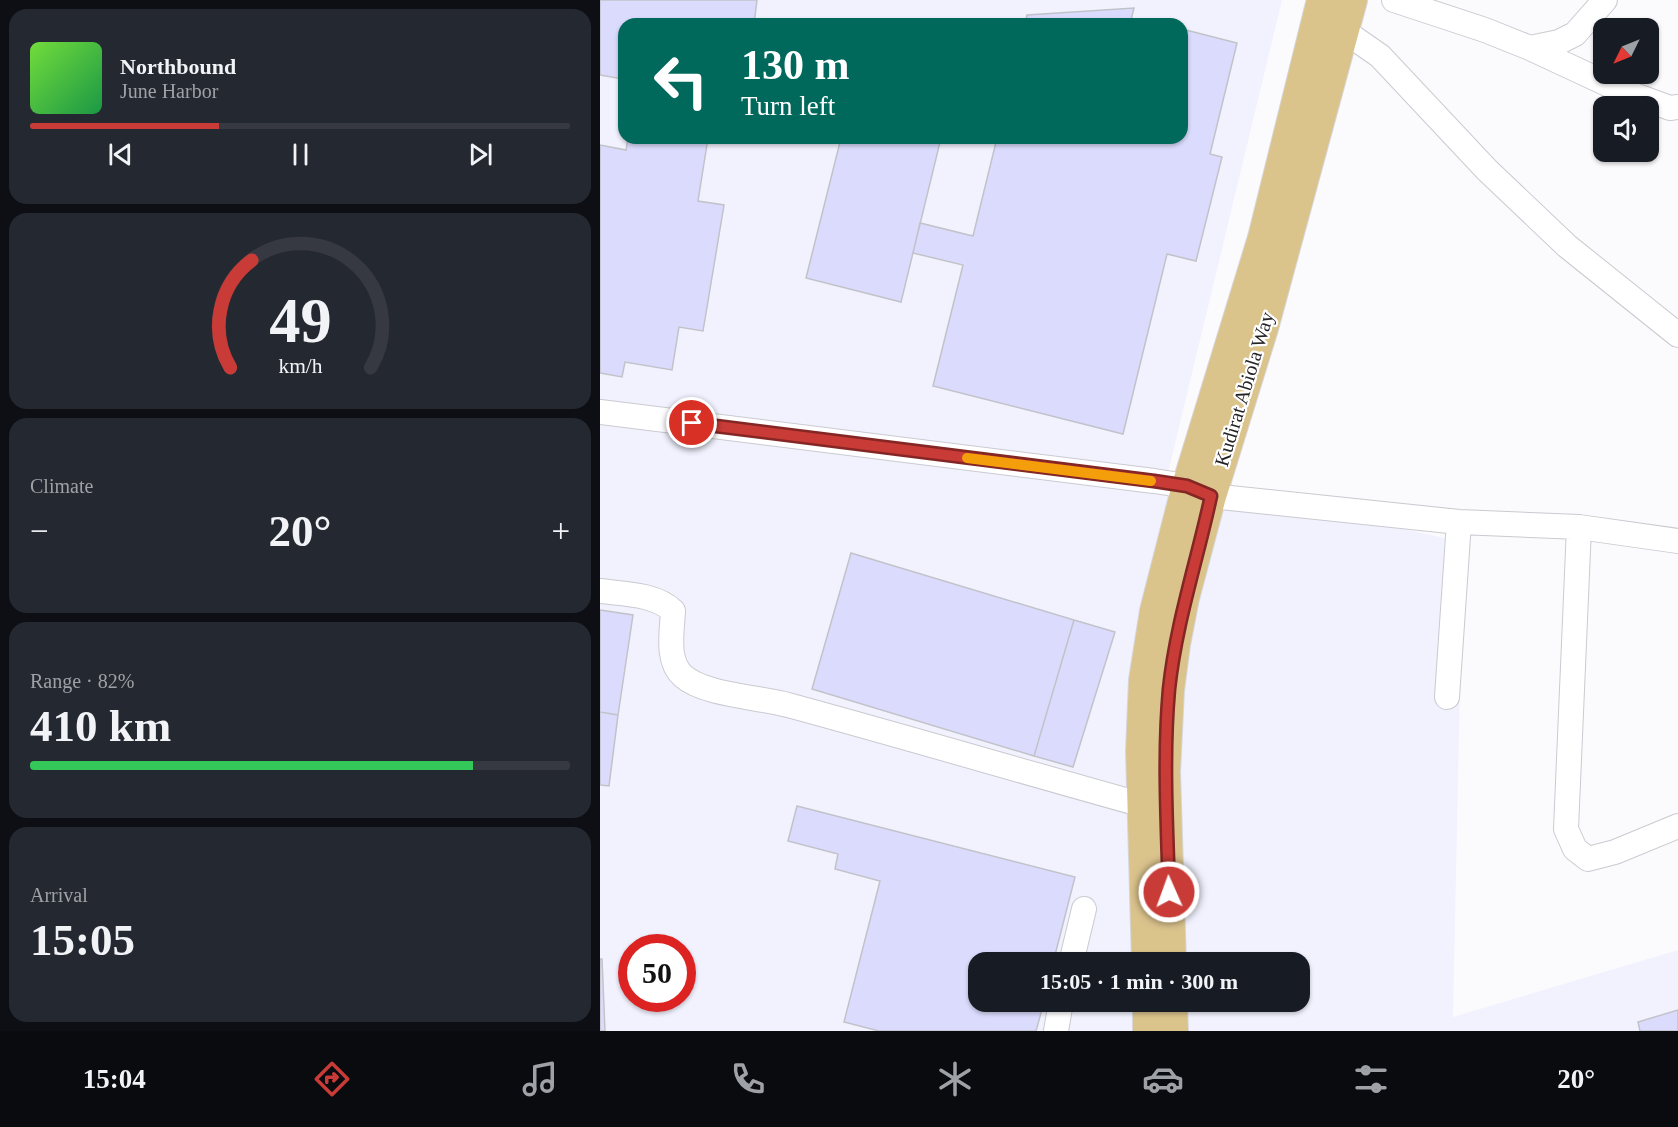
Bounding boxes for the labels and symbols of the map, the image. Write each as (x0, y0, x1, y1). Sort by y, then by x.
north arrow (1593, 18, 1659, 84)
street label: Kudirat Abiola Way (1210, 309, 1279, 469)
pin (666, 397, 717, 448)
position arrow (1137, 860, 1201, 924)
speed limit sign: 50 (618, 934, 696, 1012)

